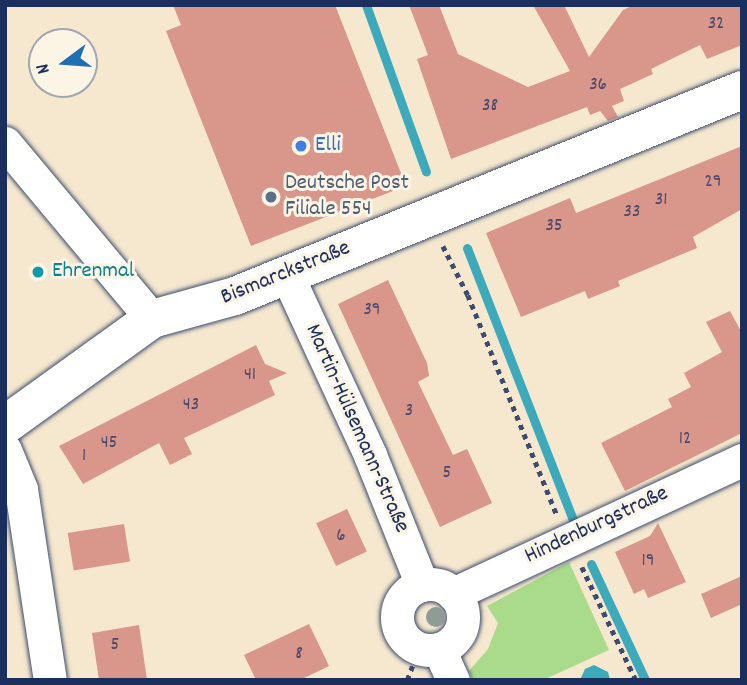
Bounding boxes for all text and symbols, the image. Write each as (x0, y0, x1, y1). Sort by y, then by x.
house number: 32 (708, 14, 724, 36)
north arrow (28, 28, 98, 98)
text: N (30, 60, 59, 77)
house number: 36 (589, 75, 607, 97)
house number: 38 (482, 96, 498, 118)
place label: Elli (315, 132, 341, 160)
marker: Elli (293, 138, 309, 154)
place label: Deutsche Post Filiale 554 (285, 170, 409, 224)
house number: 29 (704, 172, 722, 194)
marker: Deutsche Post Filiale 554 (263, 189, 279, 205)
house number: 31 (655, 190, 667, 212)
house number: 33 (624, 202, 640, 224)
house number: 35 (545, 216, 563, 238)
street label: Bismarckstraße (217, 236, 355, 312)
place label: Ehrenmal (52, 258, 134, 286)
marker: Ehrenmal (30, 264, 46, 280)
house number: 39 (363, 300, 381, 322)
street label: Martin-Hülsemann-Straße (298, 320, 414, 538)
house number: 41 (244, 365, 256, 387)
house number: 43 (183, 395, 199, 417)
house number: 3 (405, 401, 413, 423)
house number: 12 (679, 429, 691, 451)
house number: 45 (101, 433, 117, 455)
house number: 1 (82, 446, 86, 468)
house number: 5 (443, 463, 451, 485)
street label: Hindenburgstraße (521, 481, 673, 571)
house number: 6 (336, 526, 346, 548)
house number: 19 (642, 551, 654, 573)
house number: 5 (111, 635, 119, 657)
house number: 8 (295, 644, 303, 666)

